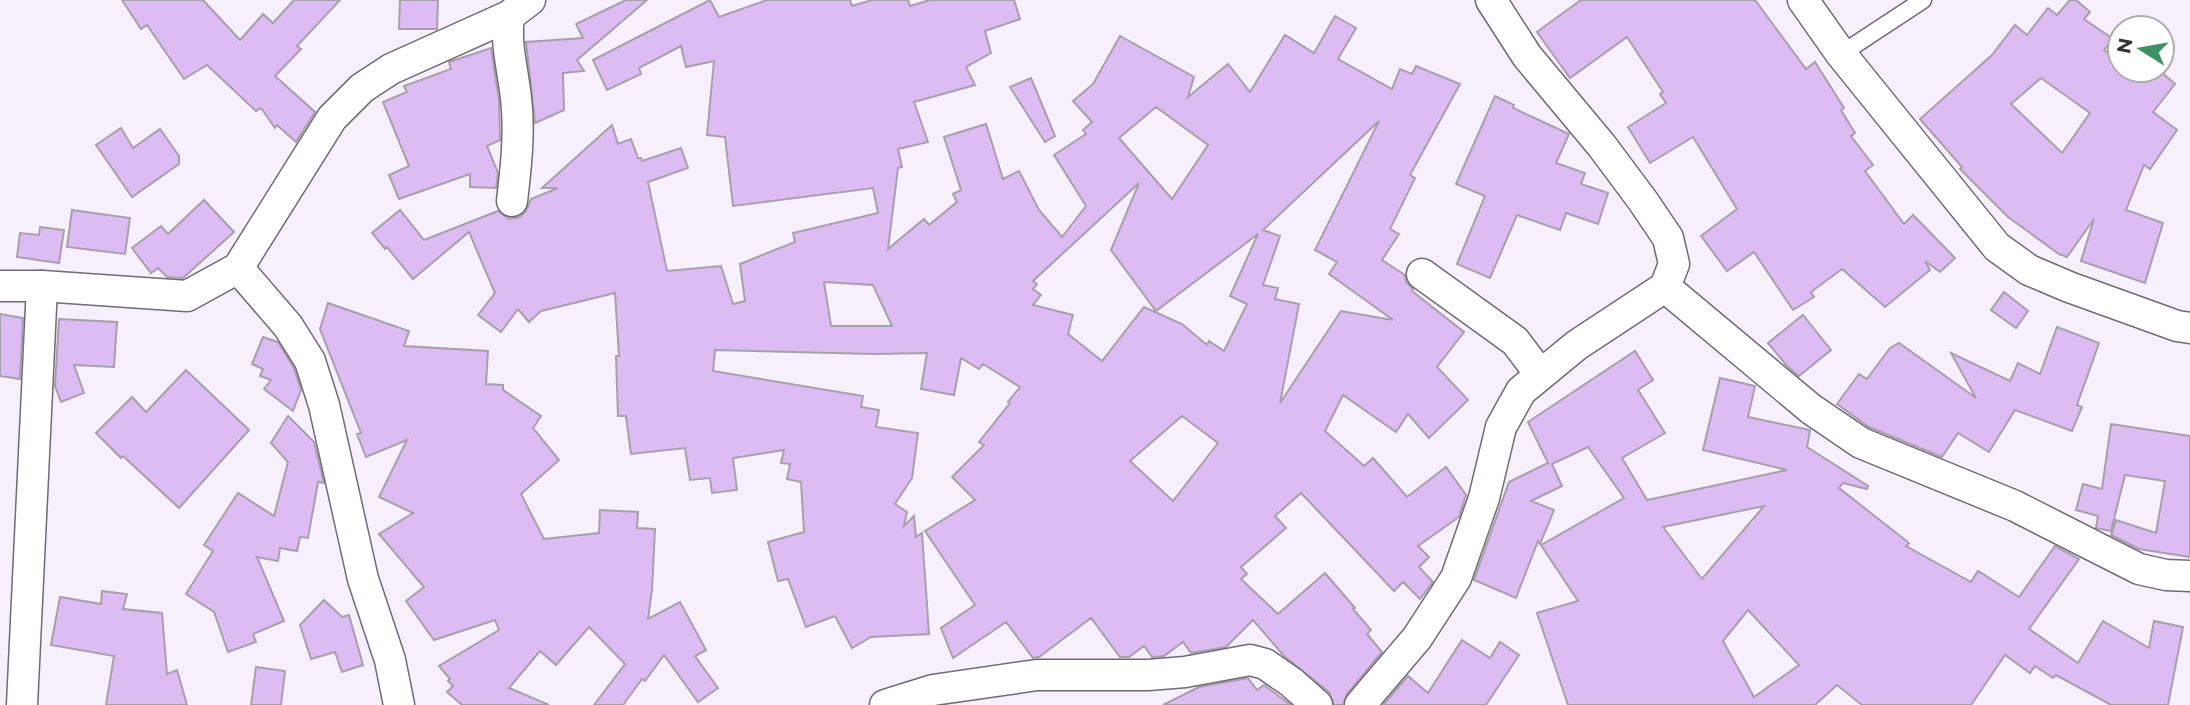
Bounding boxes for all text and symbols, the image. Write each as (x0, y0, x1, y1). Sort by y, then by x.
north arrow (2106, 14, 2176, 84)
text: N (2112, 36, 2138, 56)

